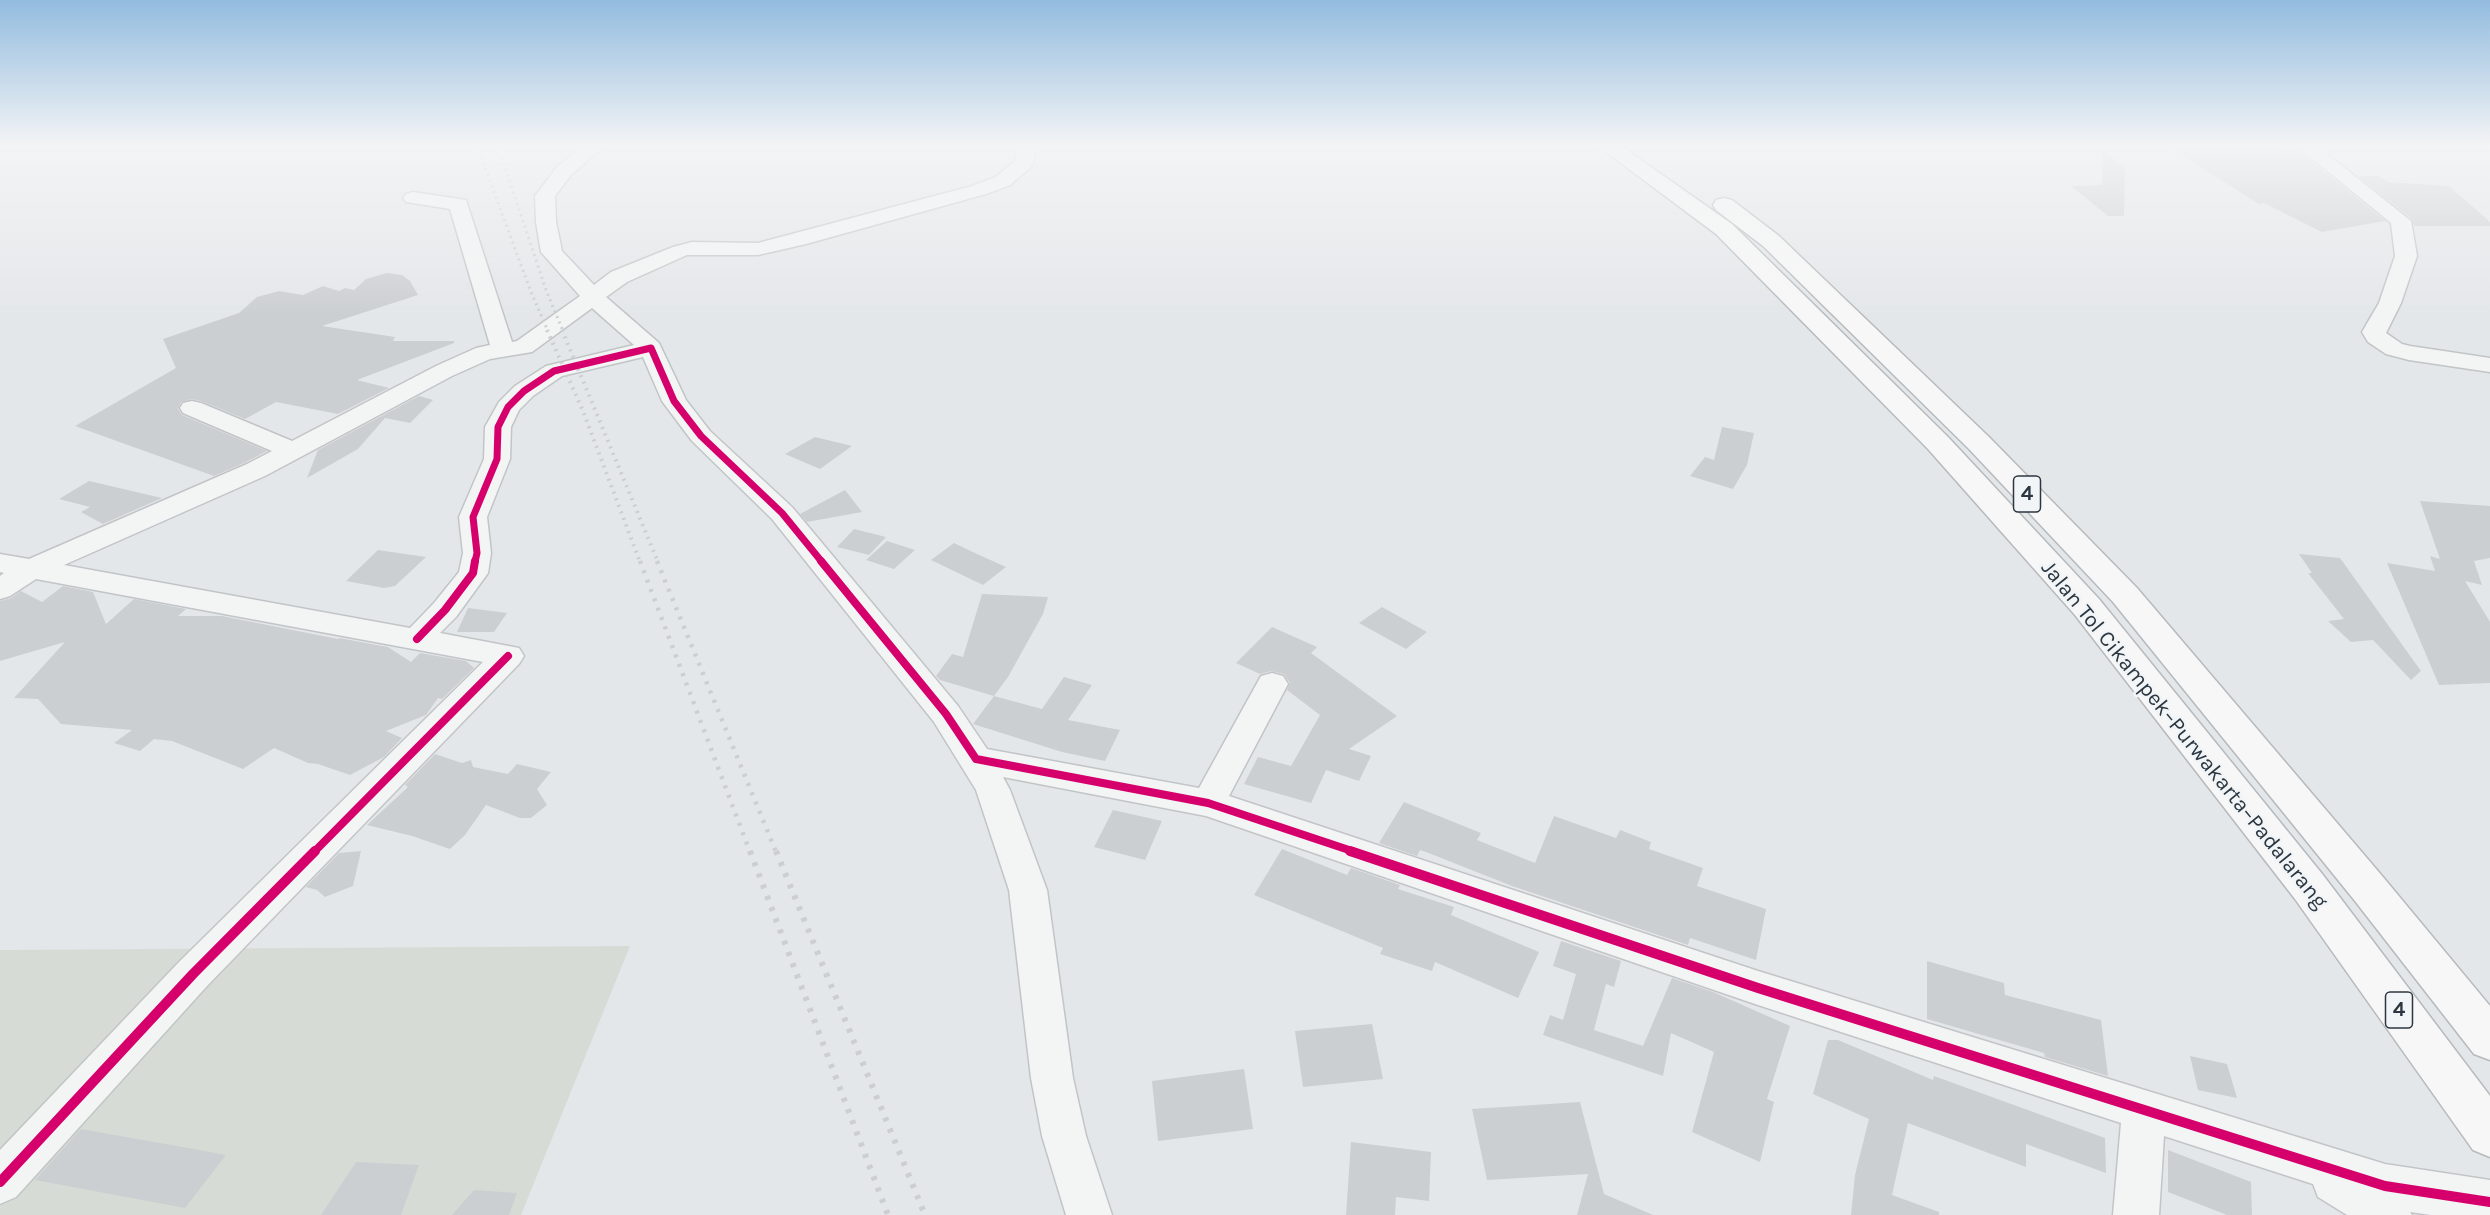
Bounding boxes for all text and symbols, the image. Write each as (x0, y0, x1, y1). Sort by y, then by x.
road number: 4 (2014, 476, 2040, 512)
street label: Jalan Tol Cikampek–Purwakarta–Padalarang (2035, 555, 2333, 915)
road number: 4 (2386, 992, 2412, 1028)

